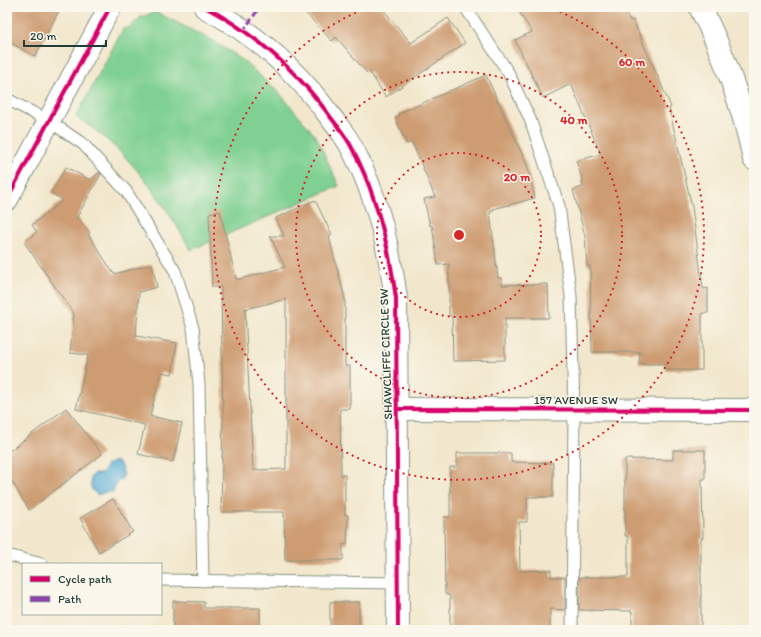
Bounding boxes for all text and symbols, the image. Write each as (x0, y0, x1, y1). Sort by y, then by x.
scale bar (24, 22, 106, 48)
text: 20 m (30, 29, 57, 43)
text: 60 m (619, 55, 646, 69)
text: 40 m (560, 113, 589, 127)
text: 20 m (504, 170, 531, 184)
centre of rings (452, 228, 466, 242)
street label: SHAWCLIFFE CIRCLE SW (377, 288, 395, 420)
street label: 157 AVENUE SW (534, 393, 618, 407)
legend (22, 563, 162, 615)
text: Cycle path (58, 572, 112, 586)
text: Path (58, 592, 81, 606)

